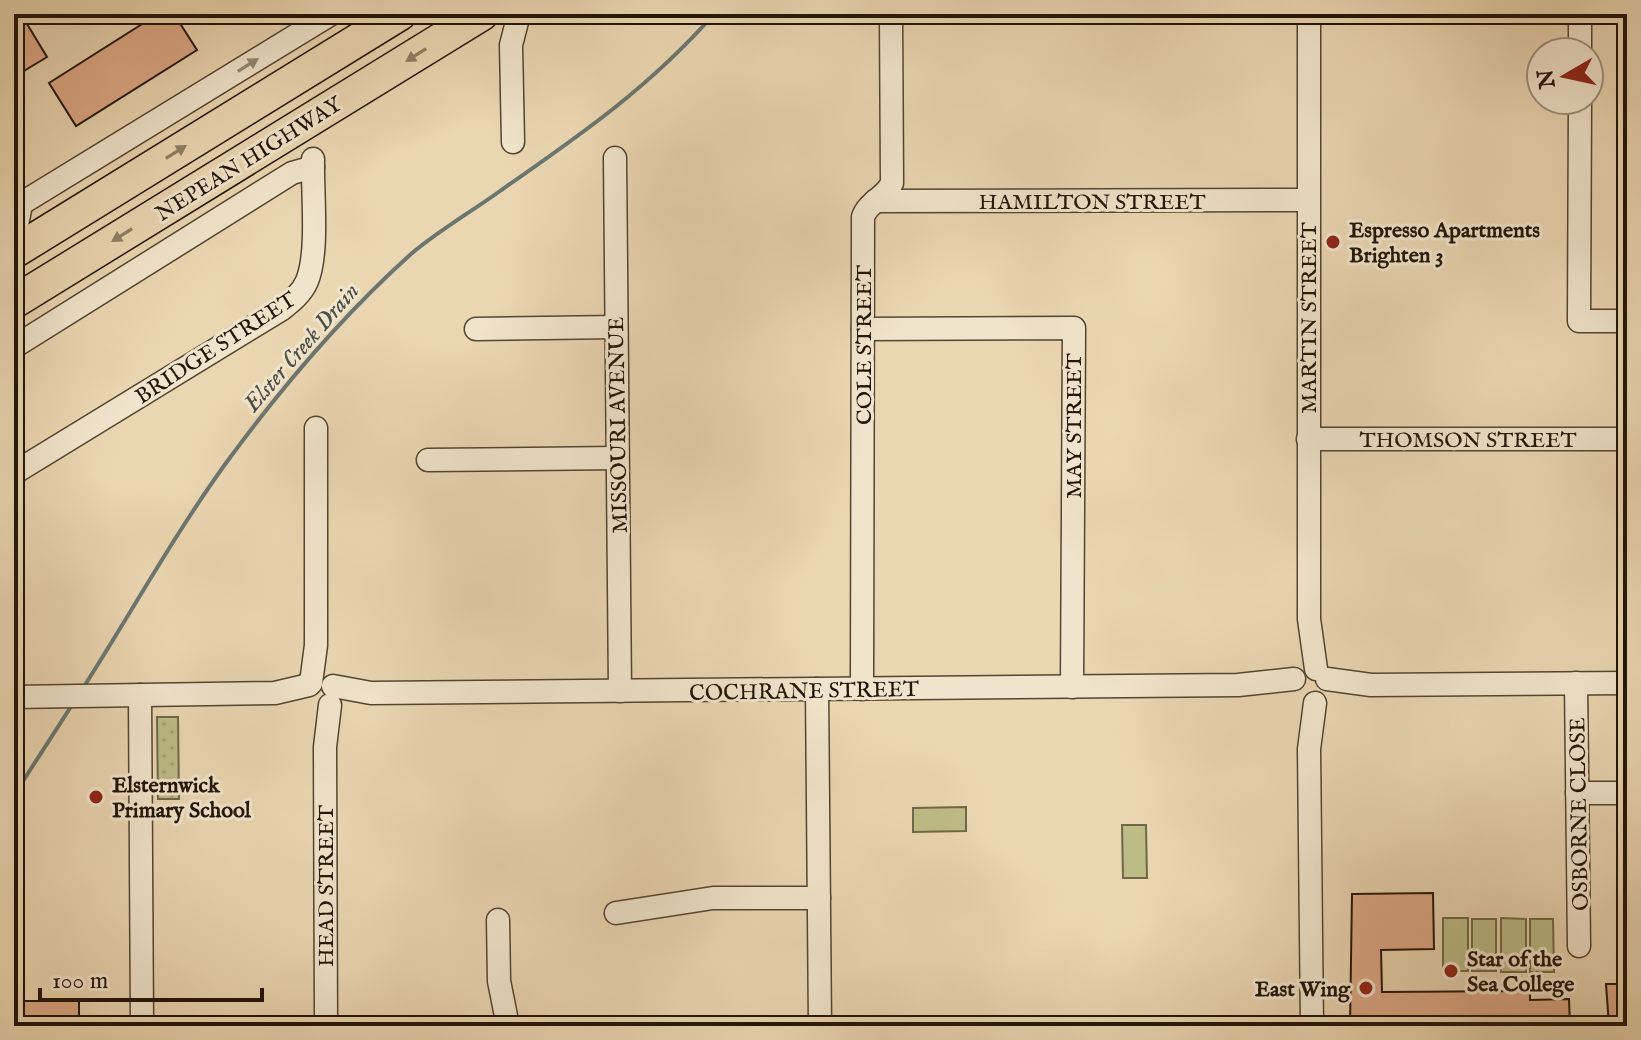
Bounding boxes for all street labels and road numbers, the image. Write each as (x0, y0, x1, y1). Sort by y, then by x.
street label: NEPEAN HIGHWAY (151, 90, 348, 228)
street label: HAMILTON STREET (979, 189, 1205, 217)
street label: MARTIN STREET (1296, 222, 1324, 414)
street label: COLE STREET (851, 265, 879, 425)
street label: BRIDGE STREET (130, 286, 302, 411)
street label: MISSOURI AVENUE (603, 316, 635, 534)
street label: MAY STREET (1061, 353, 1089, 499)
street label: THOMSON STREET (1360, 427, 1576, 455)
street label: COCHRANE STREET (689, 676, 919, 708)
street label: OSBORNE CLOSE (1564, 717, 1596, 911)
street label: HEAD STREET (313, 805, 341, 967)

